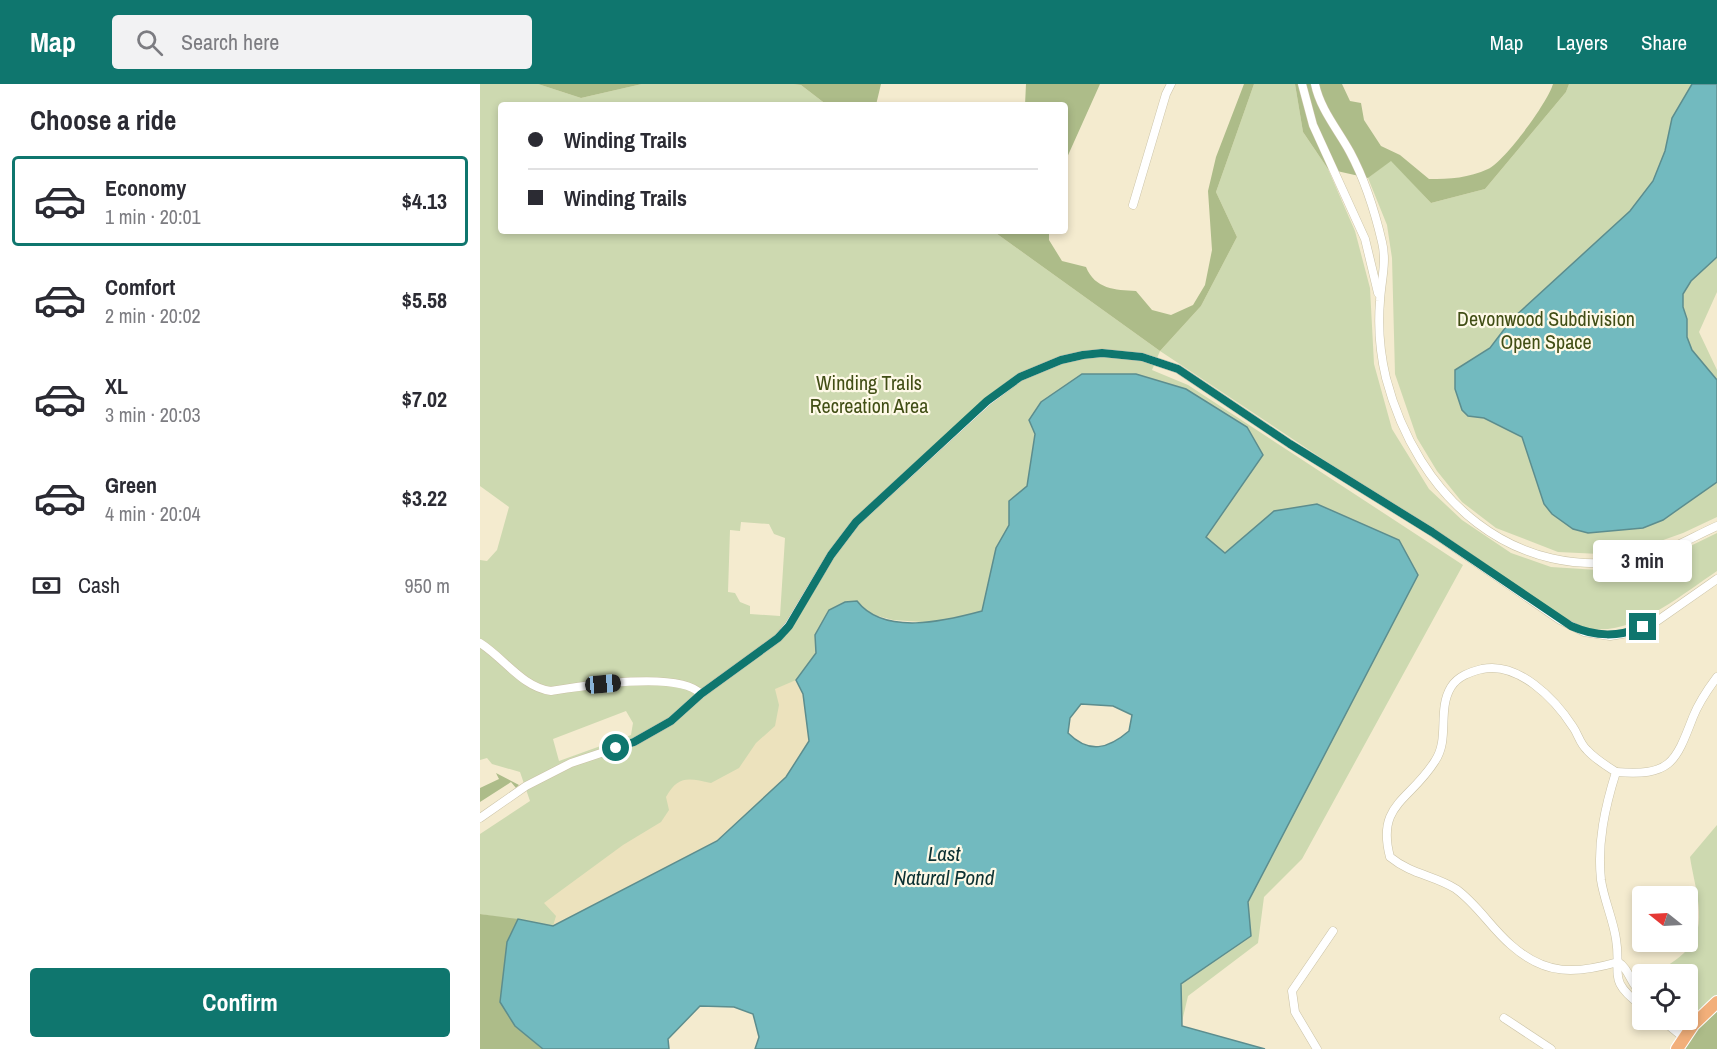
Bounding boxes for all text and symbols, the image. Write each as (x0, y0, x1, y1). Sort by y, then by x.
search box (112, 15, 532, 69)
text: Map (30, 23, 76, 61)
icon: search (133, 26, 166, 59)
text: Search here (181, 27, 279, 57)
text: Map (1490, 28, 1523, 57)
text: Layers (1556, 28, 1608, 57)
text: Share (1641, 28, 1687, 57)
text: Choose a ride (30, 102, 176, 138)
text: Winding Trails (564, 125, 687, 155)
text: Economy (105, 173, 186, 203)
icon: car (33, 174, 87, 228)
text: Winding Trails (564, 183, 687, 213)
text: $4.13 (402, 186, 447, 216)
text: 1 min · 20:01 (105, 203, 201, 230)
text: Comfort (105, 272, 175, 302)
icon: car (33, 273, 87, 327)
text: $5.58 (402, 285, 447, 315)
text: 2 min · 20:02 (105, 302, 201, 329)
park label: Devonwood Subdivision Open Space (1457, 305, 1635, 355)
park label: Winding Trails Recreation Area (810, 369, 928, 419)
text: XL (105, 371, 128, 401)
icon: car (33, 372, 87, 426)
text: $7.02 (402, 384, 447, 414)
text: 3 min · 20:03 (105, 401, 201, 428)
text: Green (105, 470, 157, 500)
icon: car (33, 471, 87, 525)
text: $3.22 (402, 483, 447, 513)
text: 4 min · 20:04 (105, 500, 201, 527)
callout: 3 min (1594, 540, 1692, 582)
text: 3 min (1621, 547, 1664, 574)
icon: cash (30, 569, 63, 602)
text: Cash (78, 570, 120, 600)
text: 950 m (404, 572, 450, 599)
route end (1629, 613, 1656, 640)
car (584, 673, 622, 695)
route start (602, 734, 629, 761)
water label: Last Natural Pond (894, 839, 995, 892)
north arrow (1632, 886, 1698, 952)
map controls (1632, 886, 1698, 1030)
button: locate (1632, 964, 1698, 1030)
button: Confirm (30, 968, 450, 1037)

